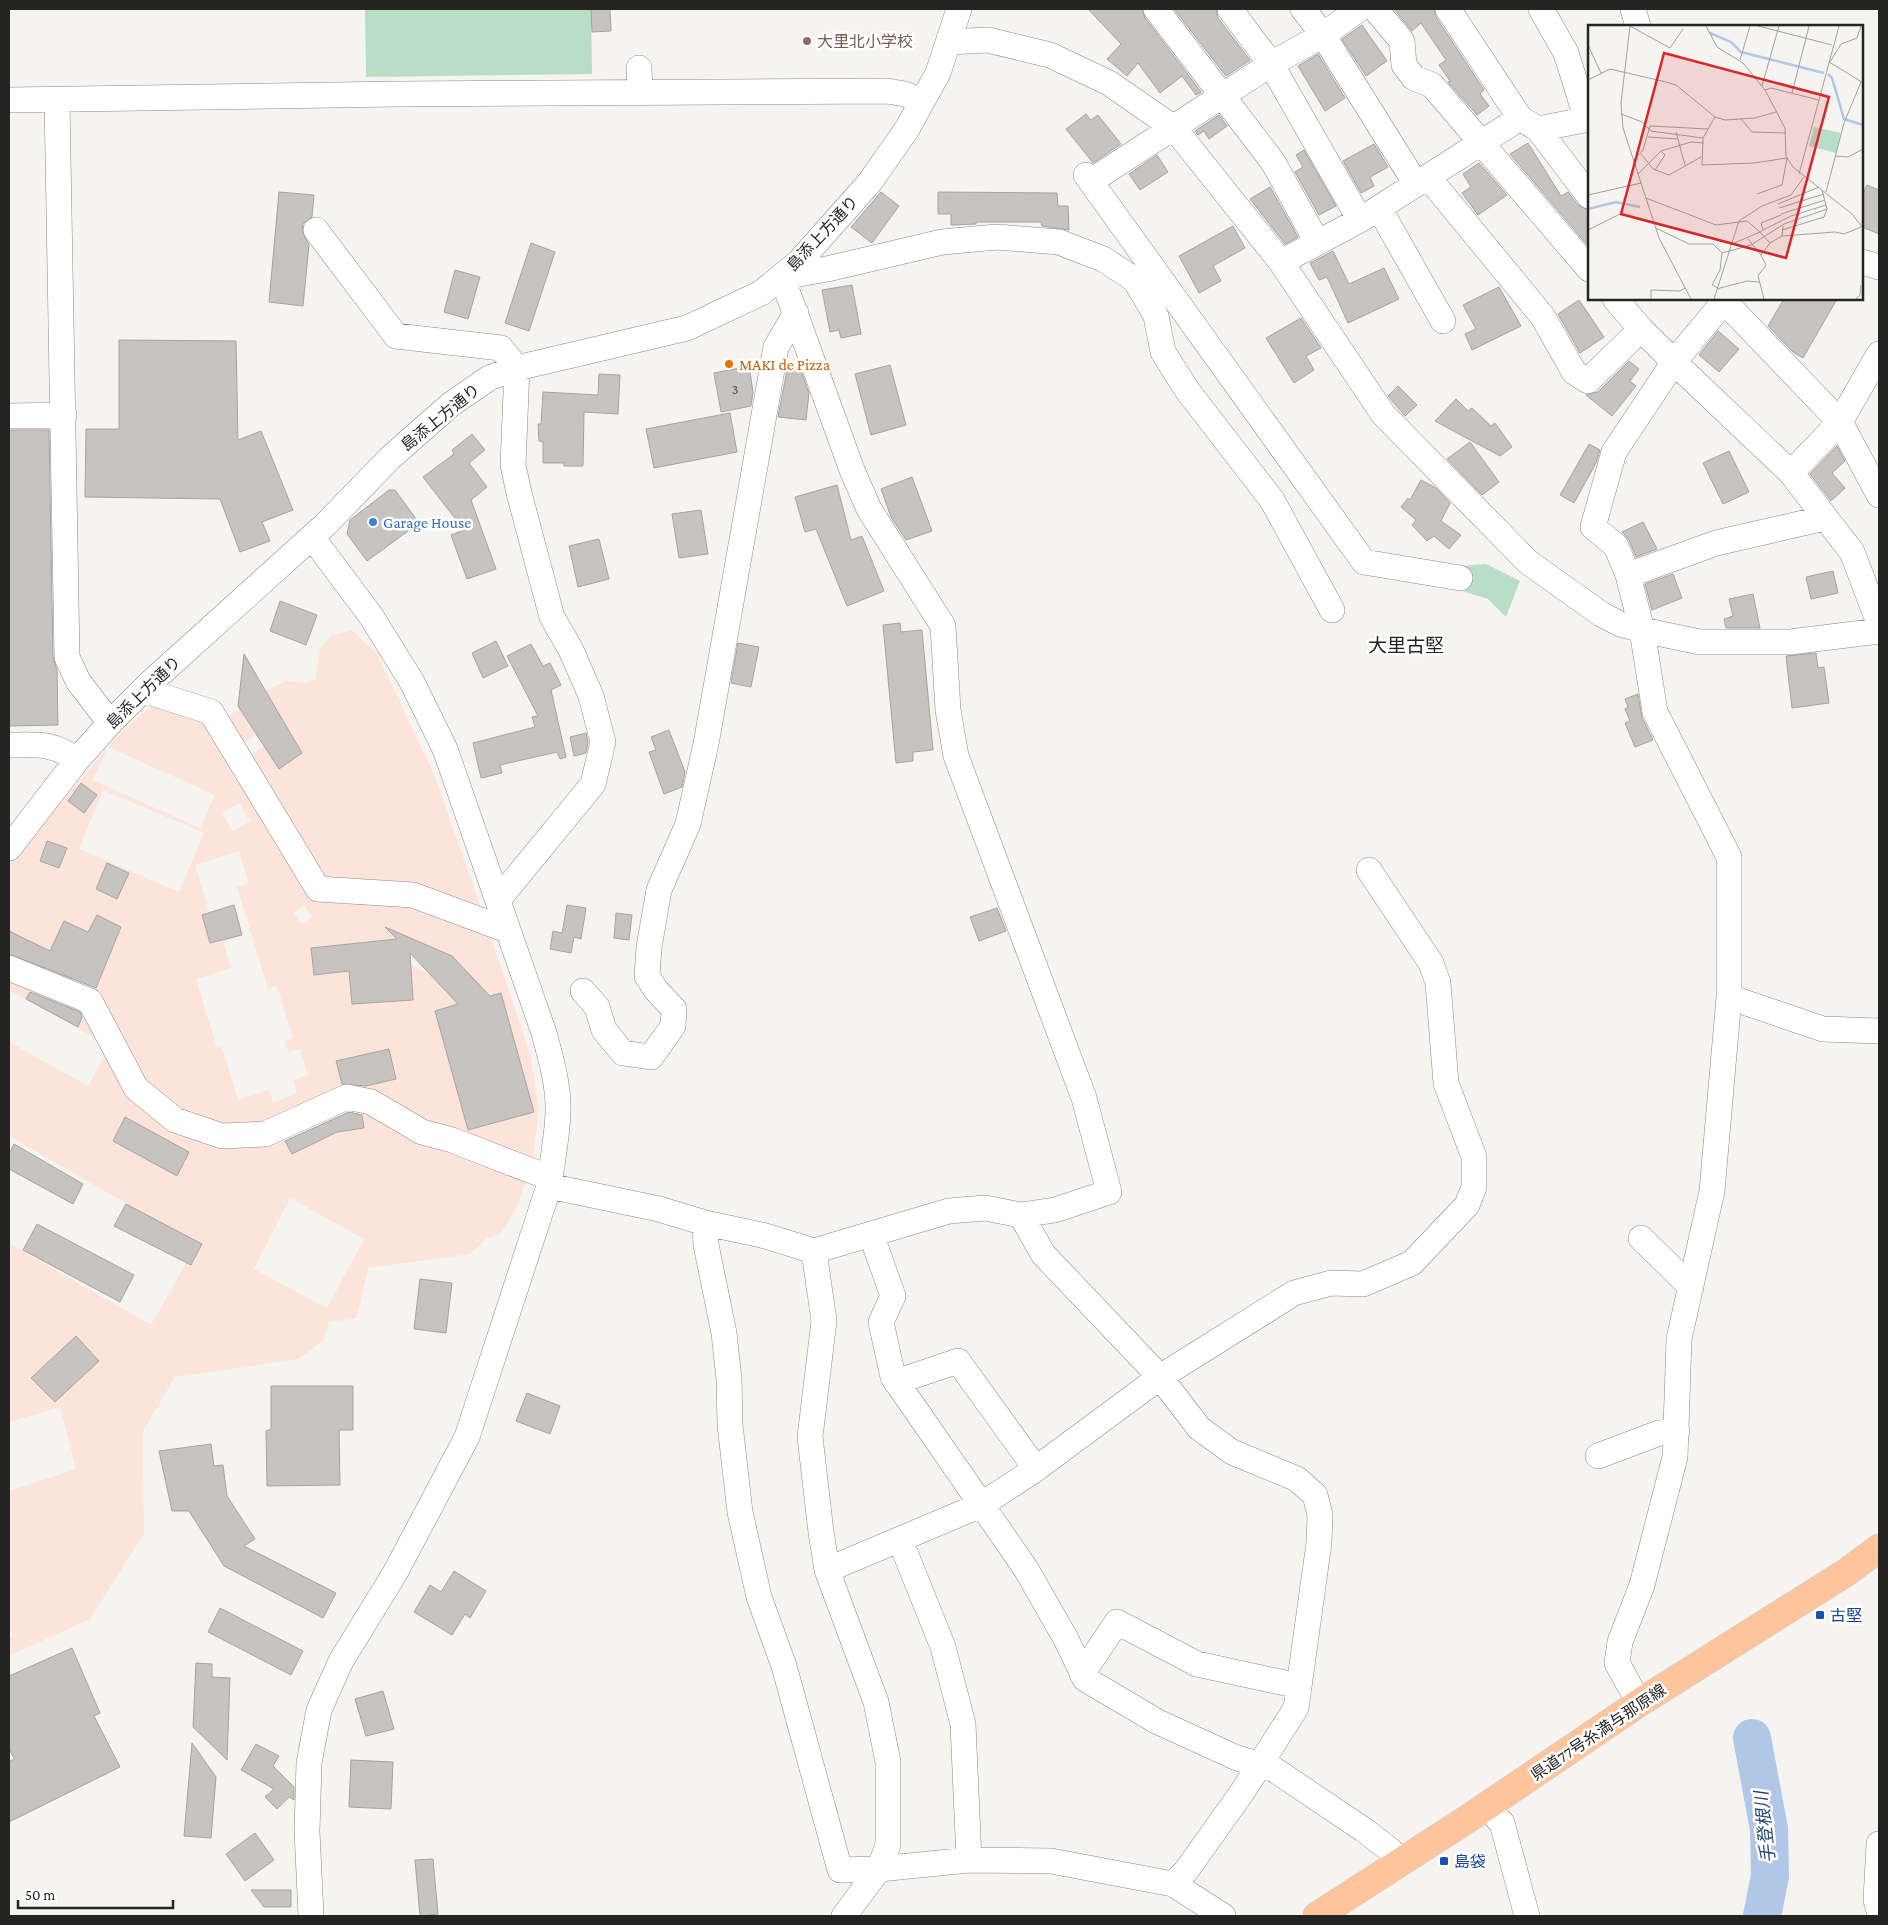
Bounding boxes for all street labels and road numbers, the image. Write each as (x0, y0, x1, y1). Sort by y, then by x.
street label: 島添上方通り (783, 192, 861, 274)
street label: 島添上方通り (398, 381, 483, 454)
street label: 島添上方通り (103, 653, 184, 732)
street label: 県道77号糸満与那原線 (1528, 1681, 1669, 1784)

